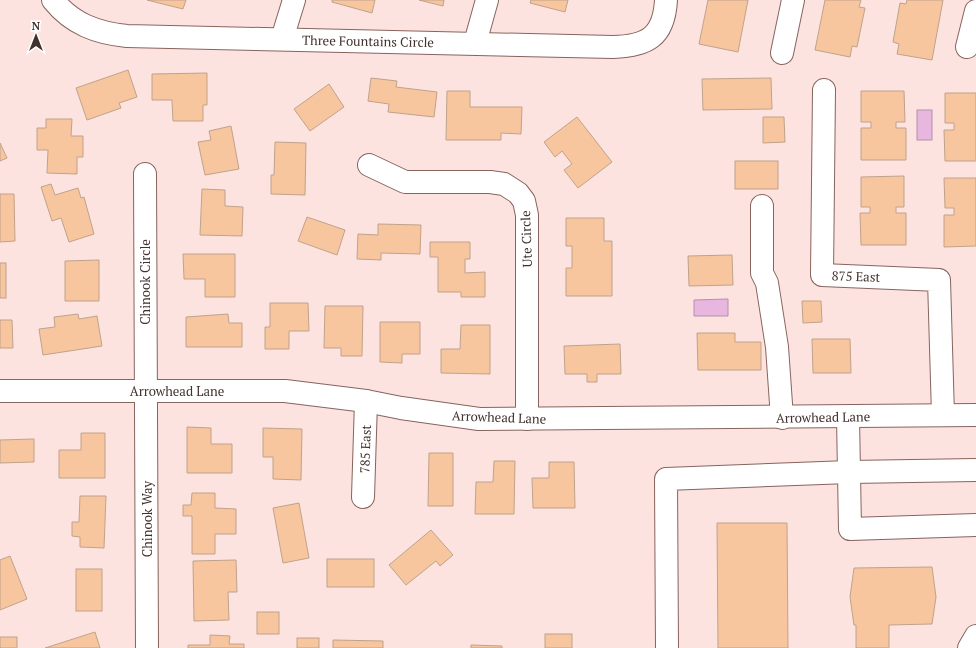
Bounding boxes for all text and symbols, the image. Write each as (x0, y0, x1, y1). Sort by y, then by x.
north arrow (16, 16, 56, 56)
text: N (32, 19, 41, 33)
street label: Three Fountains Circle (302, 31, 434, 51)
street label: Ute Circle (516, 210, 536, 268)
street label: Chinook Circle (136, 239, 154, 325)
street label: 875 East (831, 266, 881, 286)
street label: Arrowhead Lane (130, 382, 224, 400)
street label: Arrowhead Lane (451, 406, 547, 428)
street label: Arrowhead Lane (776, 407, 870, 427)
street label: 785 East (355, 424, 375, 474)
street label: Chinook Way (138, 480, 156, 557)

